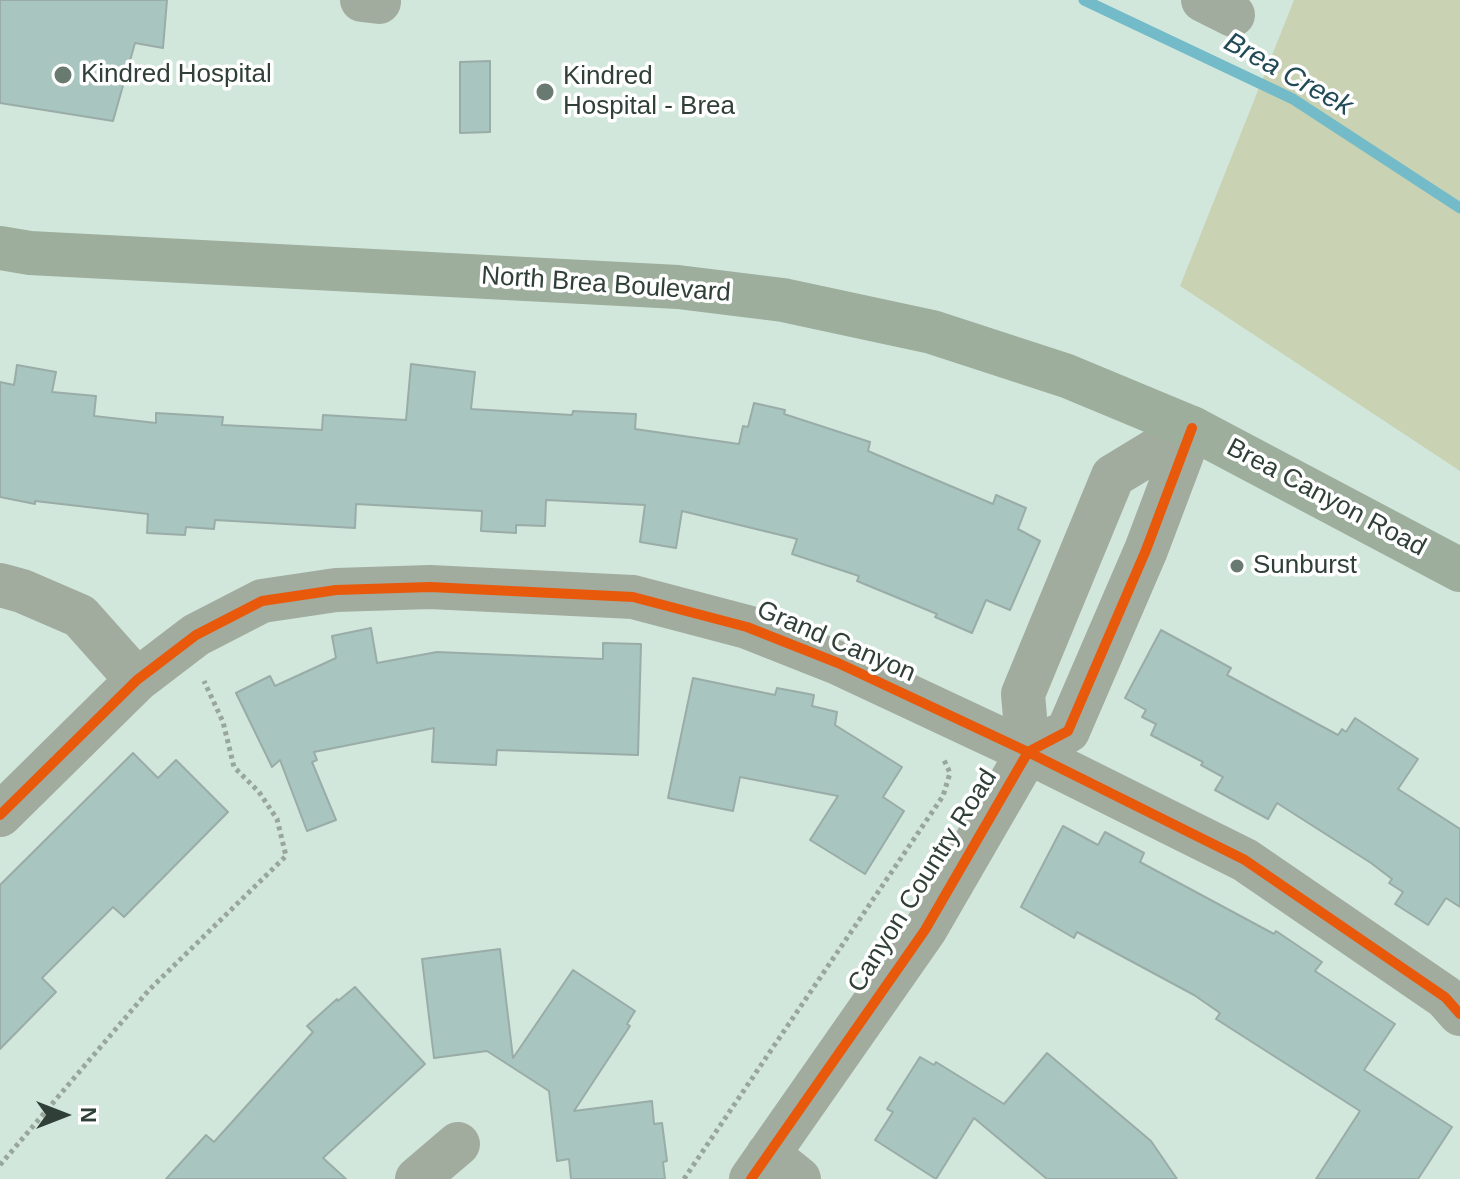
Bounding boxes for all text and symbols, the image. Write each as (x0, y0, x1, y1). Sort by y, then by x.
water label: Brea Creek (1218, 26, 1358, 124)
place label: Kindred Hospital (81, 59, 272, 91)
place label: Kindred Hospital - Brea (563, 61, 735, 122)
marker: Kindred Hospital (52, 64, 74, 86)
marker: Kindred Hospital - Brea (534, 81, 556, 103)
street label: North Brea Boulevard (480, 261, 732, 309)
street label: Brea Canyon Road (1221, 432, 1431, 564)
place label: Sunburst (1253, 550, 1357, 582)
marker: Sunburst (1228, 557, 1246, 575)
street label: Grand Canyon (752, 595, 920, 689)
street label: Canyon Country Road (842, 764, 1004, 998)
north arrow (24, 1075, 104, 1155)
text: N (76, 1107, 101, 1123)

